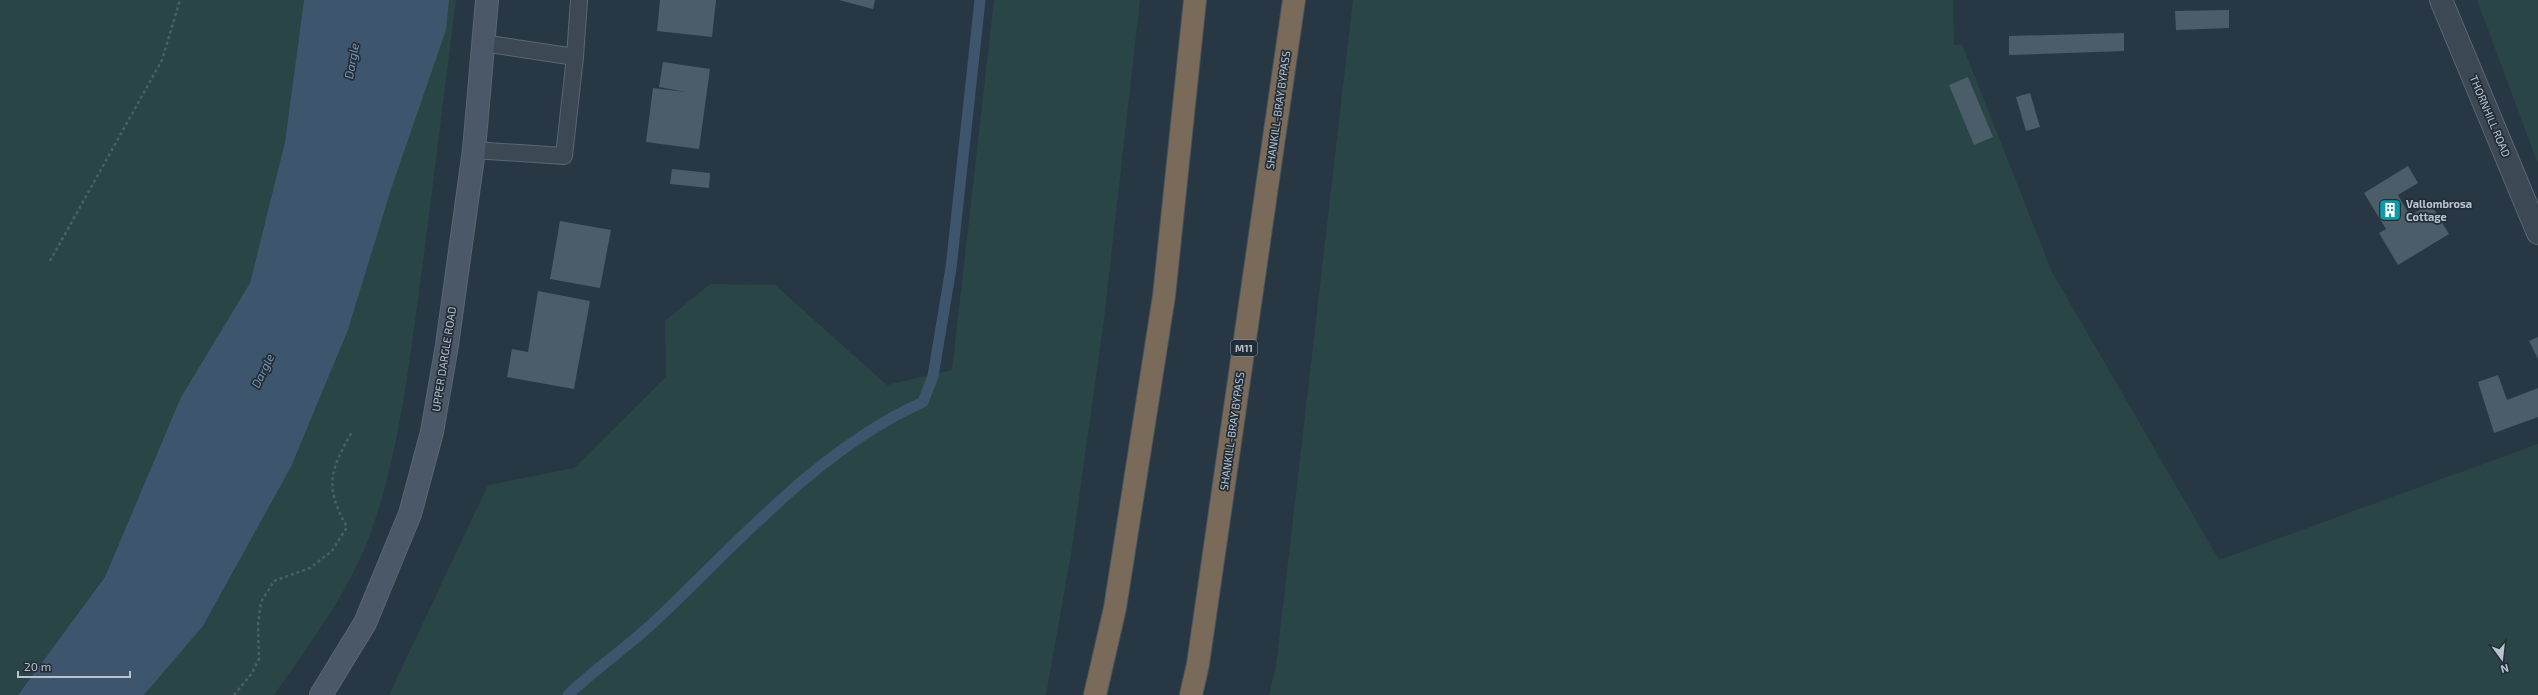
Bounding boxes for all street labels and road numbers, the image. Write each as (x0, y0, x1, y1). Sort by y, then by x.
street label: SHANKILL-BRAY BYPASS (1263, 50, 1292, 170)
street label: THORNHILL ROAD (2467, 73, 2514, 159)
street label: UPPER DARGLE ROAD (429, 306, 458, 412)
road number: M11 (1231, 340, 1257, 356)
street label: SHANKILL-BRAY BYPASS (1217, 371, 1246, 491)

